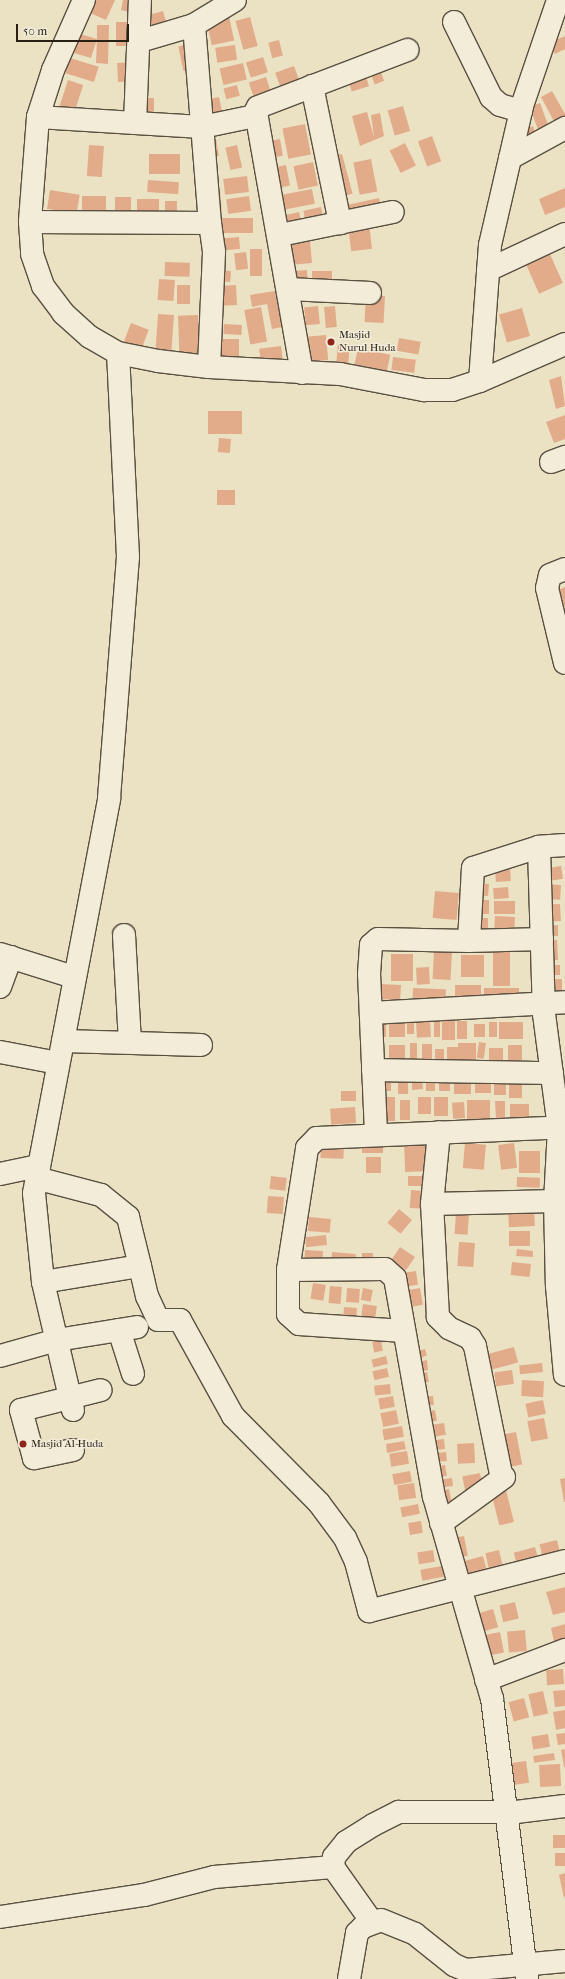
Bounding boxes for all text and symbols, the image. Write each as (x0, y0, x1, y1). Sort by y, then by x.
scale bar (18, 16, 131, 42)
text: 50 m (23, 24, 47, 38)
place label: Masjid Nurul Huda (339, 329, 396, 355)
marker: Masjid Nurul Huda (326, 337, 336, 347)
place label: Masjid Al-Huda (31, 1437, 103, 1451)
marker: Masjid Al-Huda (18, 1439, 28, 1449)

